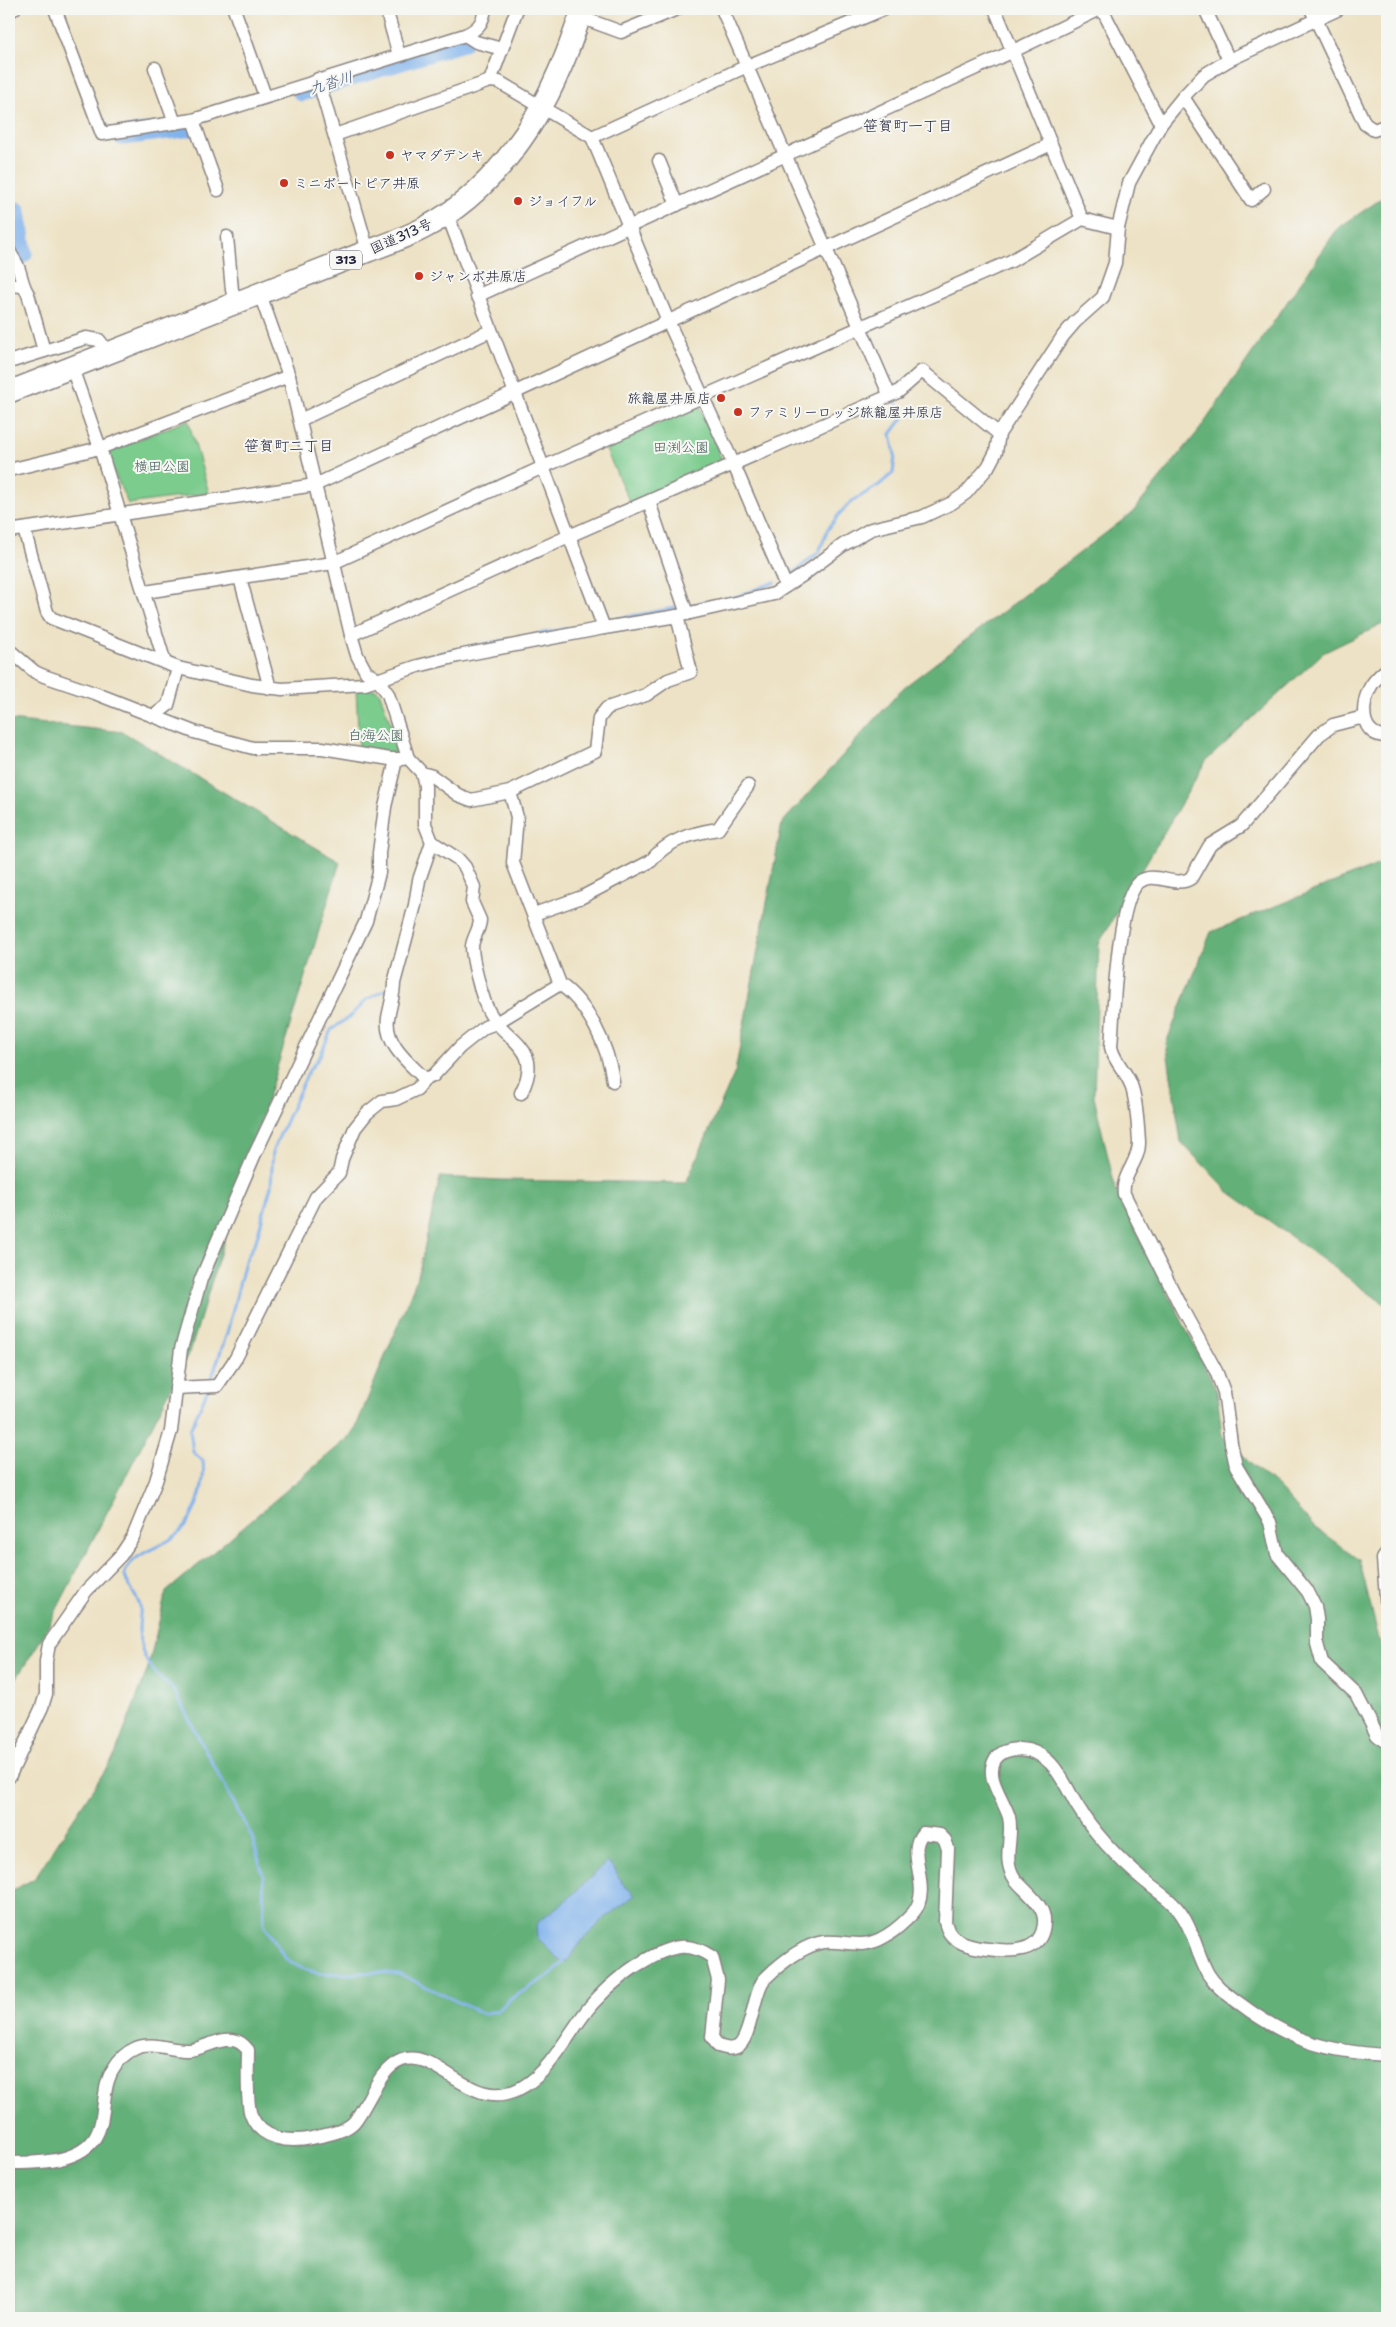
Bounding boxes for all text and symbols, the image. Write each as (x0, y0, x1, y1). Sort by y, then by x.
water label: 九沓川 (307, 67, 355, 99)
district label: 笹賀町一丁目 (863, 116, 953, 136)
place label: ヤマダデンキ (400, 146, 484, 164)
marker: ヤマダデンキ (384, 149, 396, 161)
place label: ミニボートピア井原 (294, 174, 420, 192)
marker: ミニボートピア井原 (278, 177, 290, 189)
place label: ジョイフル (528, 192, 597, 210)
marker: ジョイフル (512, 195, 524, 207)
street label: 国道313号 (367, 214, 435, 258)
road number: 313 (330, 250, 362, 270)
place label: ジャンボ井原店 (429, 267, 527, 285)
marker: ジャンボ井原店 (413, 270, 425, 282)
place label: 旅籠屋井原店 (627, 389, 711, 407)
marker: 旅籠屋井原店 (715, 392, 727, 404)
place label: ファミリーロッジ旅籠屋井原店 (748, 403, 943, 421)
marker: ファミリーロッジ旅籠屋井原店 (732, 406, 744, 418)
district label: 笹賀町二丁目 (244, 436, 334, 456)
park label: 田渕公園 (653, 438, 709, 456)
park label: 横田公園 (134, 457, 190, 475)
park label: 白海公園 (348, 726, 404, 744)

